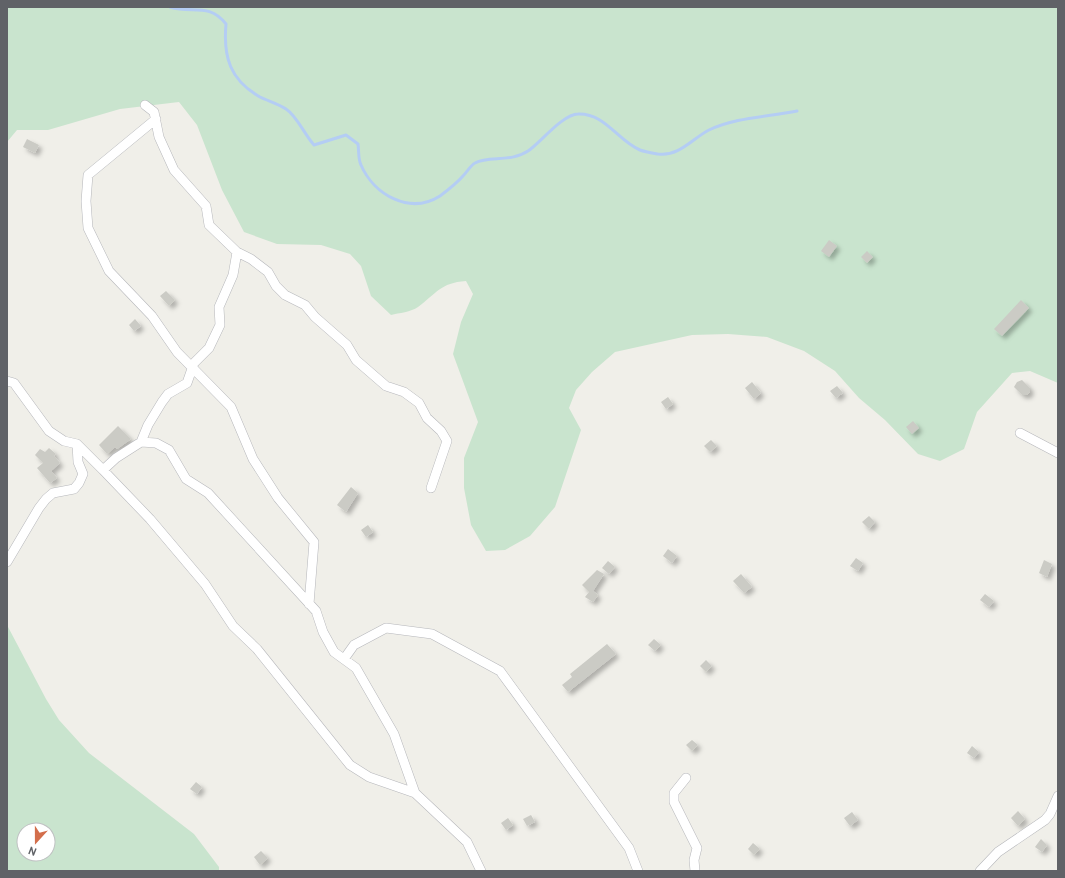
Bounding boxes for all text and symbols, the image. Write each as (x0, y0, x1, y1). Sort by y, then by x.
north arrow (16, 822, 56, 862)
text: N (27, 842, 39, 858)

